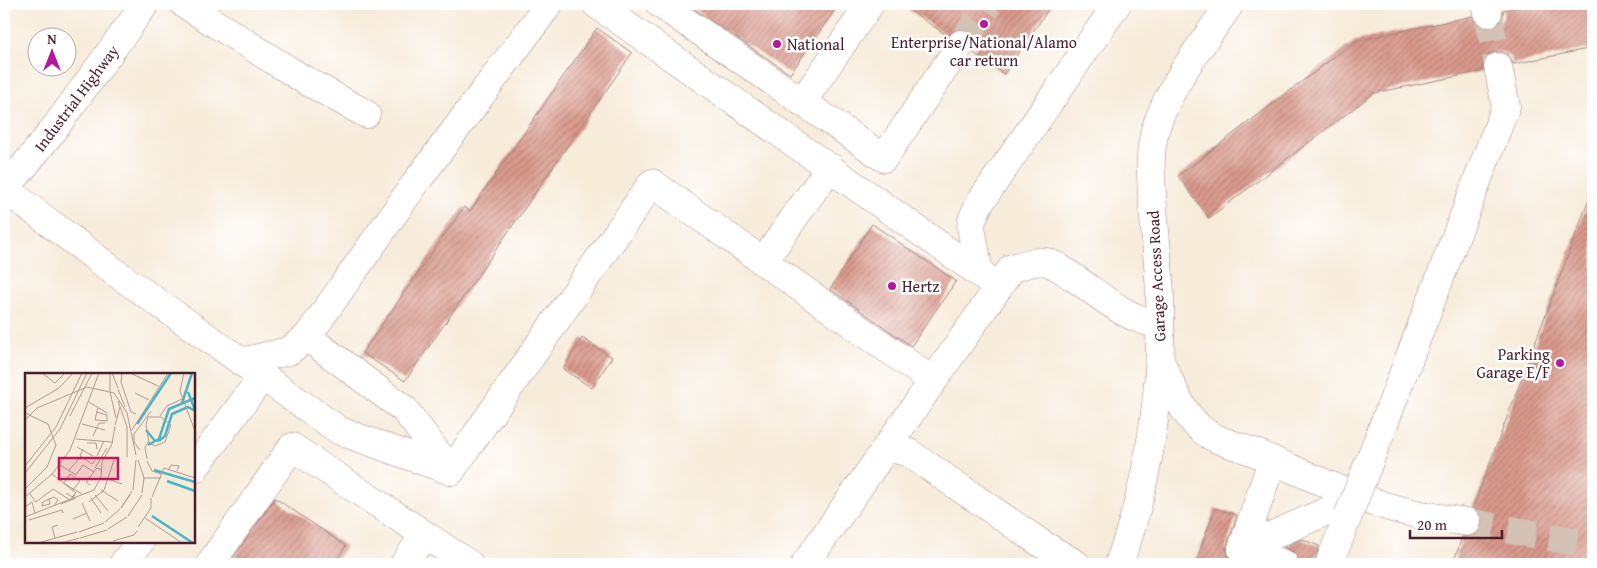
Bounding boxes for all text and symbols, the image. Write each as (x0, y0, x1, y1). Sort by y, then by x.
marker: Enterprise/National/Alamo car return (978, 18, 990, 30)
north arrow (28, 28, 78, 78)
text: N (47, 29, 57, 49)
place label: Enterprise/National/Alamo car return (891, 30, 1077, 72)
place label: National (787, 32, 845, 56)
marker: National (771, 38, 783, 50)
street label: Industrial Highway (28, 39, 124, 157)
street label: Garage Access Road (1141, 209, 1171, 342)
place label: Hertz (902, 274, 939, 298)
marker: Hertz (886, 280, 898, 292)
place label: Parking Garage E/F (1477, 342, 1550, 384)
marker: Parking Garage E/F (1554, 357, 1566, 369)
inset map (25, 373, 195, 543)
scale bar (1410, 508, 1502, 540)
text: 20 m (1417, 514, 1448, 535)

